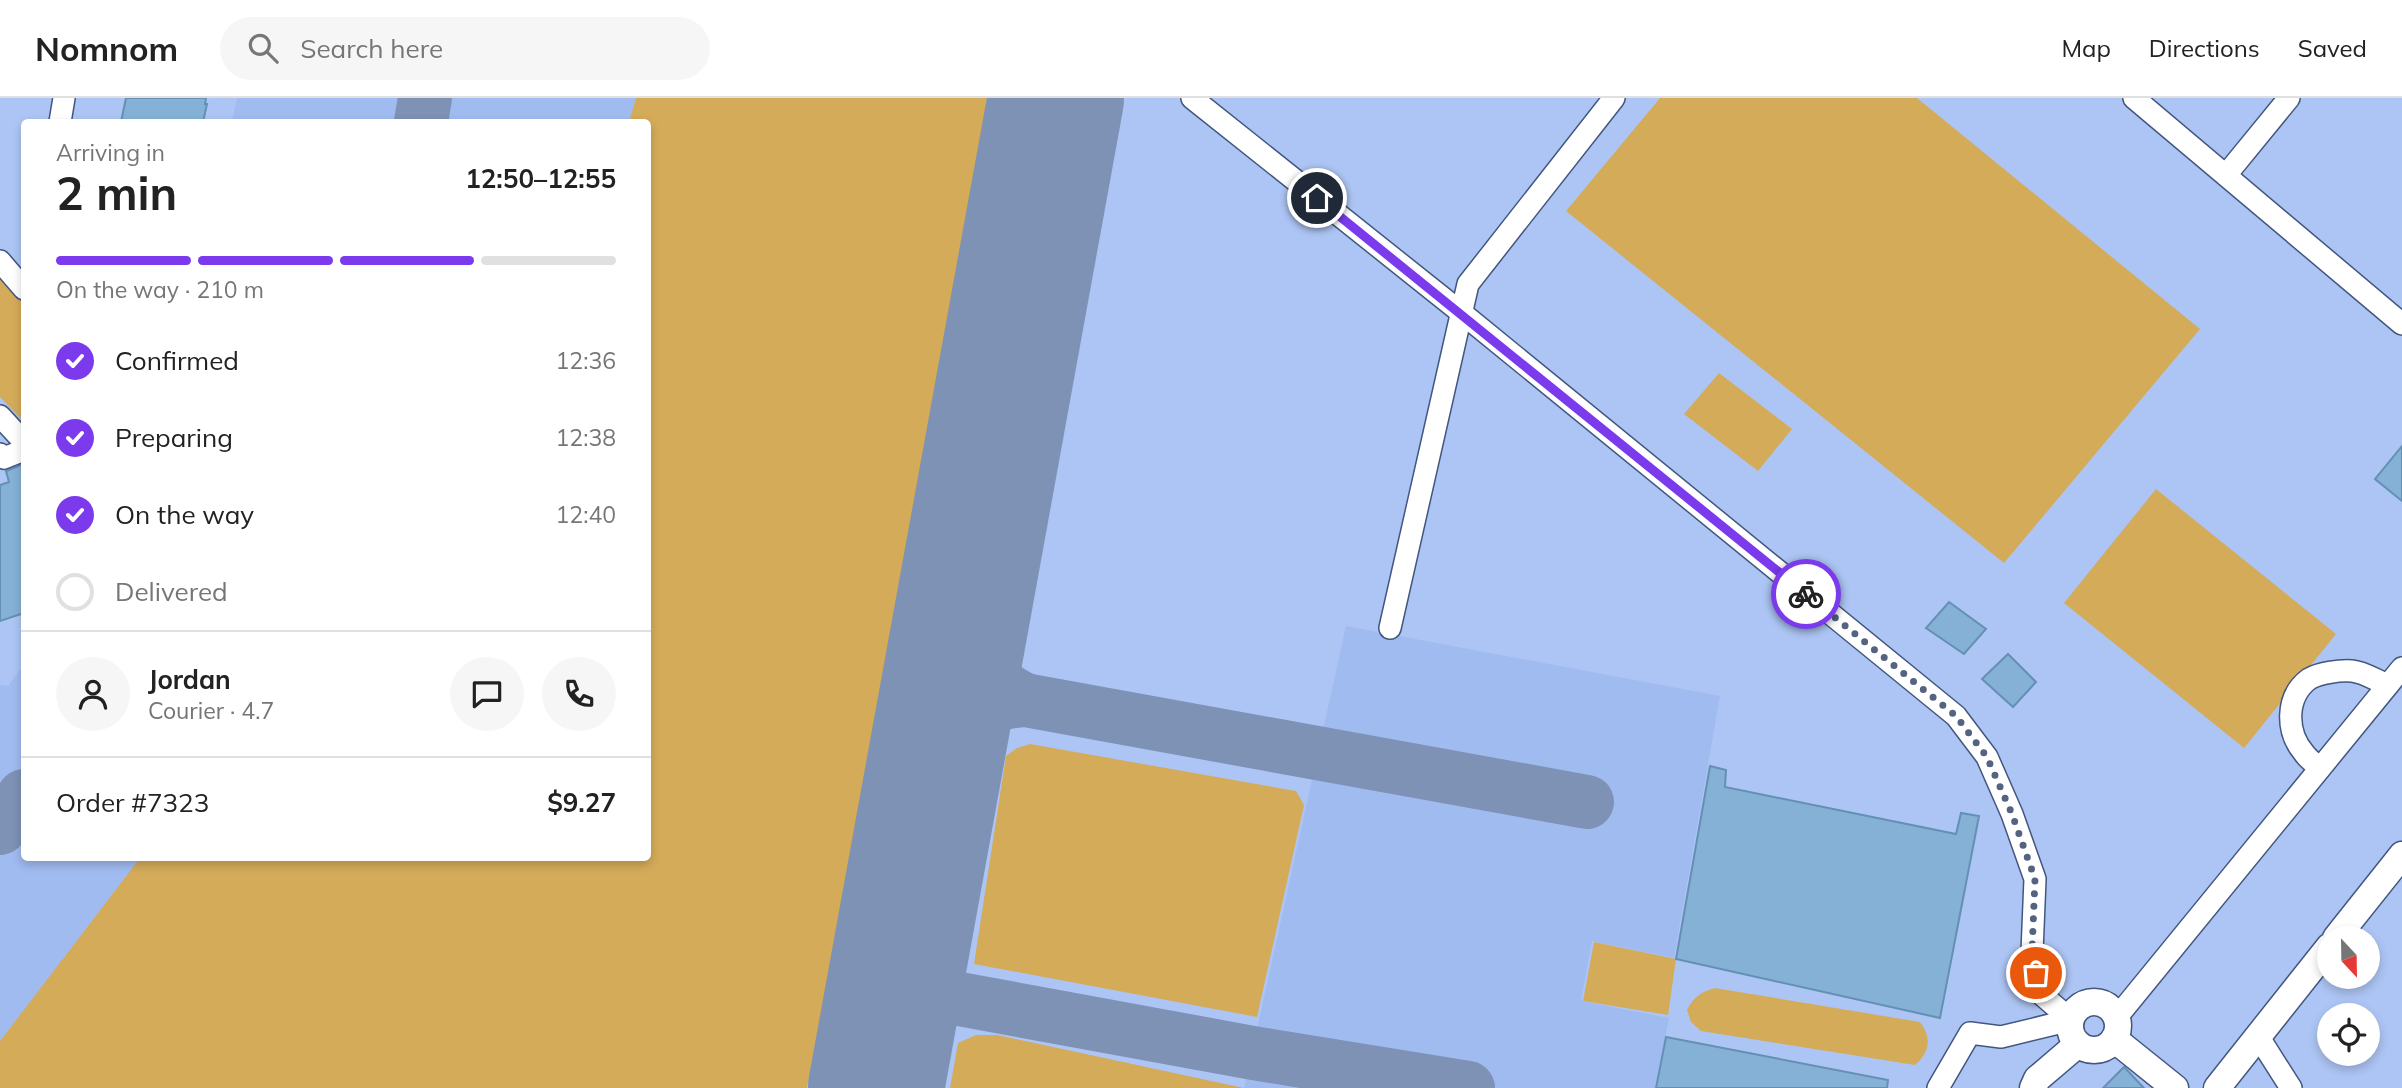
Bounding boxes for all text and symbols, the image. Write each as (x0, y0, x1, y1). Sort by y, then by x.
search box (220, 17, 710, 80)
text: Nomnom (35, 28, 178, 69)
icon: search (244, 29, 282, 67)
text: Search here (300, 32, 443, 65)
text: Map (2061, 33, 2111, 63)
text: Directions (2149, 33, 2260, 63)
text: Saved (2298, 33, 2367, 63)
text: Arriving in (56, 138, 165, 167)
text: 12:50–12:55 (465, 162, 616, 195)
text: 2 min (56, 164, 177, 222)
pin (1287, 168, 1347, 228)
icon: home (1298, 179, 1336, 217)
text: On the way · 210 m (56, 275, 264, 304)
icon: check (56, 342, 94, 380)
text: Confirmed (115, 344, 239, 377)
text: 12:36 (556, 346, 616, 375)
icon: check (56, 419, 94, 457)
text: Preparing (115, 421, 233, 454)
text: 12:38 (556, 423, 616, 452)
icon: check (56, 496, 94, 534)
text: On the way (115, 498, 254, 531)
text: 12:40 (556, 500, 616, 529)
courier (1771, 559, 1841, 629)
text: Delivered (115, 575, 228, 608)
icon: bike (1787, 575, 1825, 613)
button: person (56, 657, 130, 731)
button: chat (450, 657, 524, 731)
button: phone (542, 657, 616, 731)
text: Jordan (148, 663, 231, 696)
text: Courier · 4.7 (148, 696, 274, 725)
text: Order #7323 (56, 786, 209, 819)
text: $9.27 (547, 786, 616, 819)
north arrow (2317, 926, 2380, 989)
map controls (2317, 926, 2380, 1066)
pin (2006, 943, 2066, 1003)
icon: bag (2017, 954, 2055, 992)
button: locate (2317, 1003, 2380, 1066)

